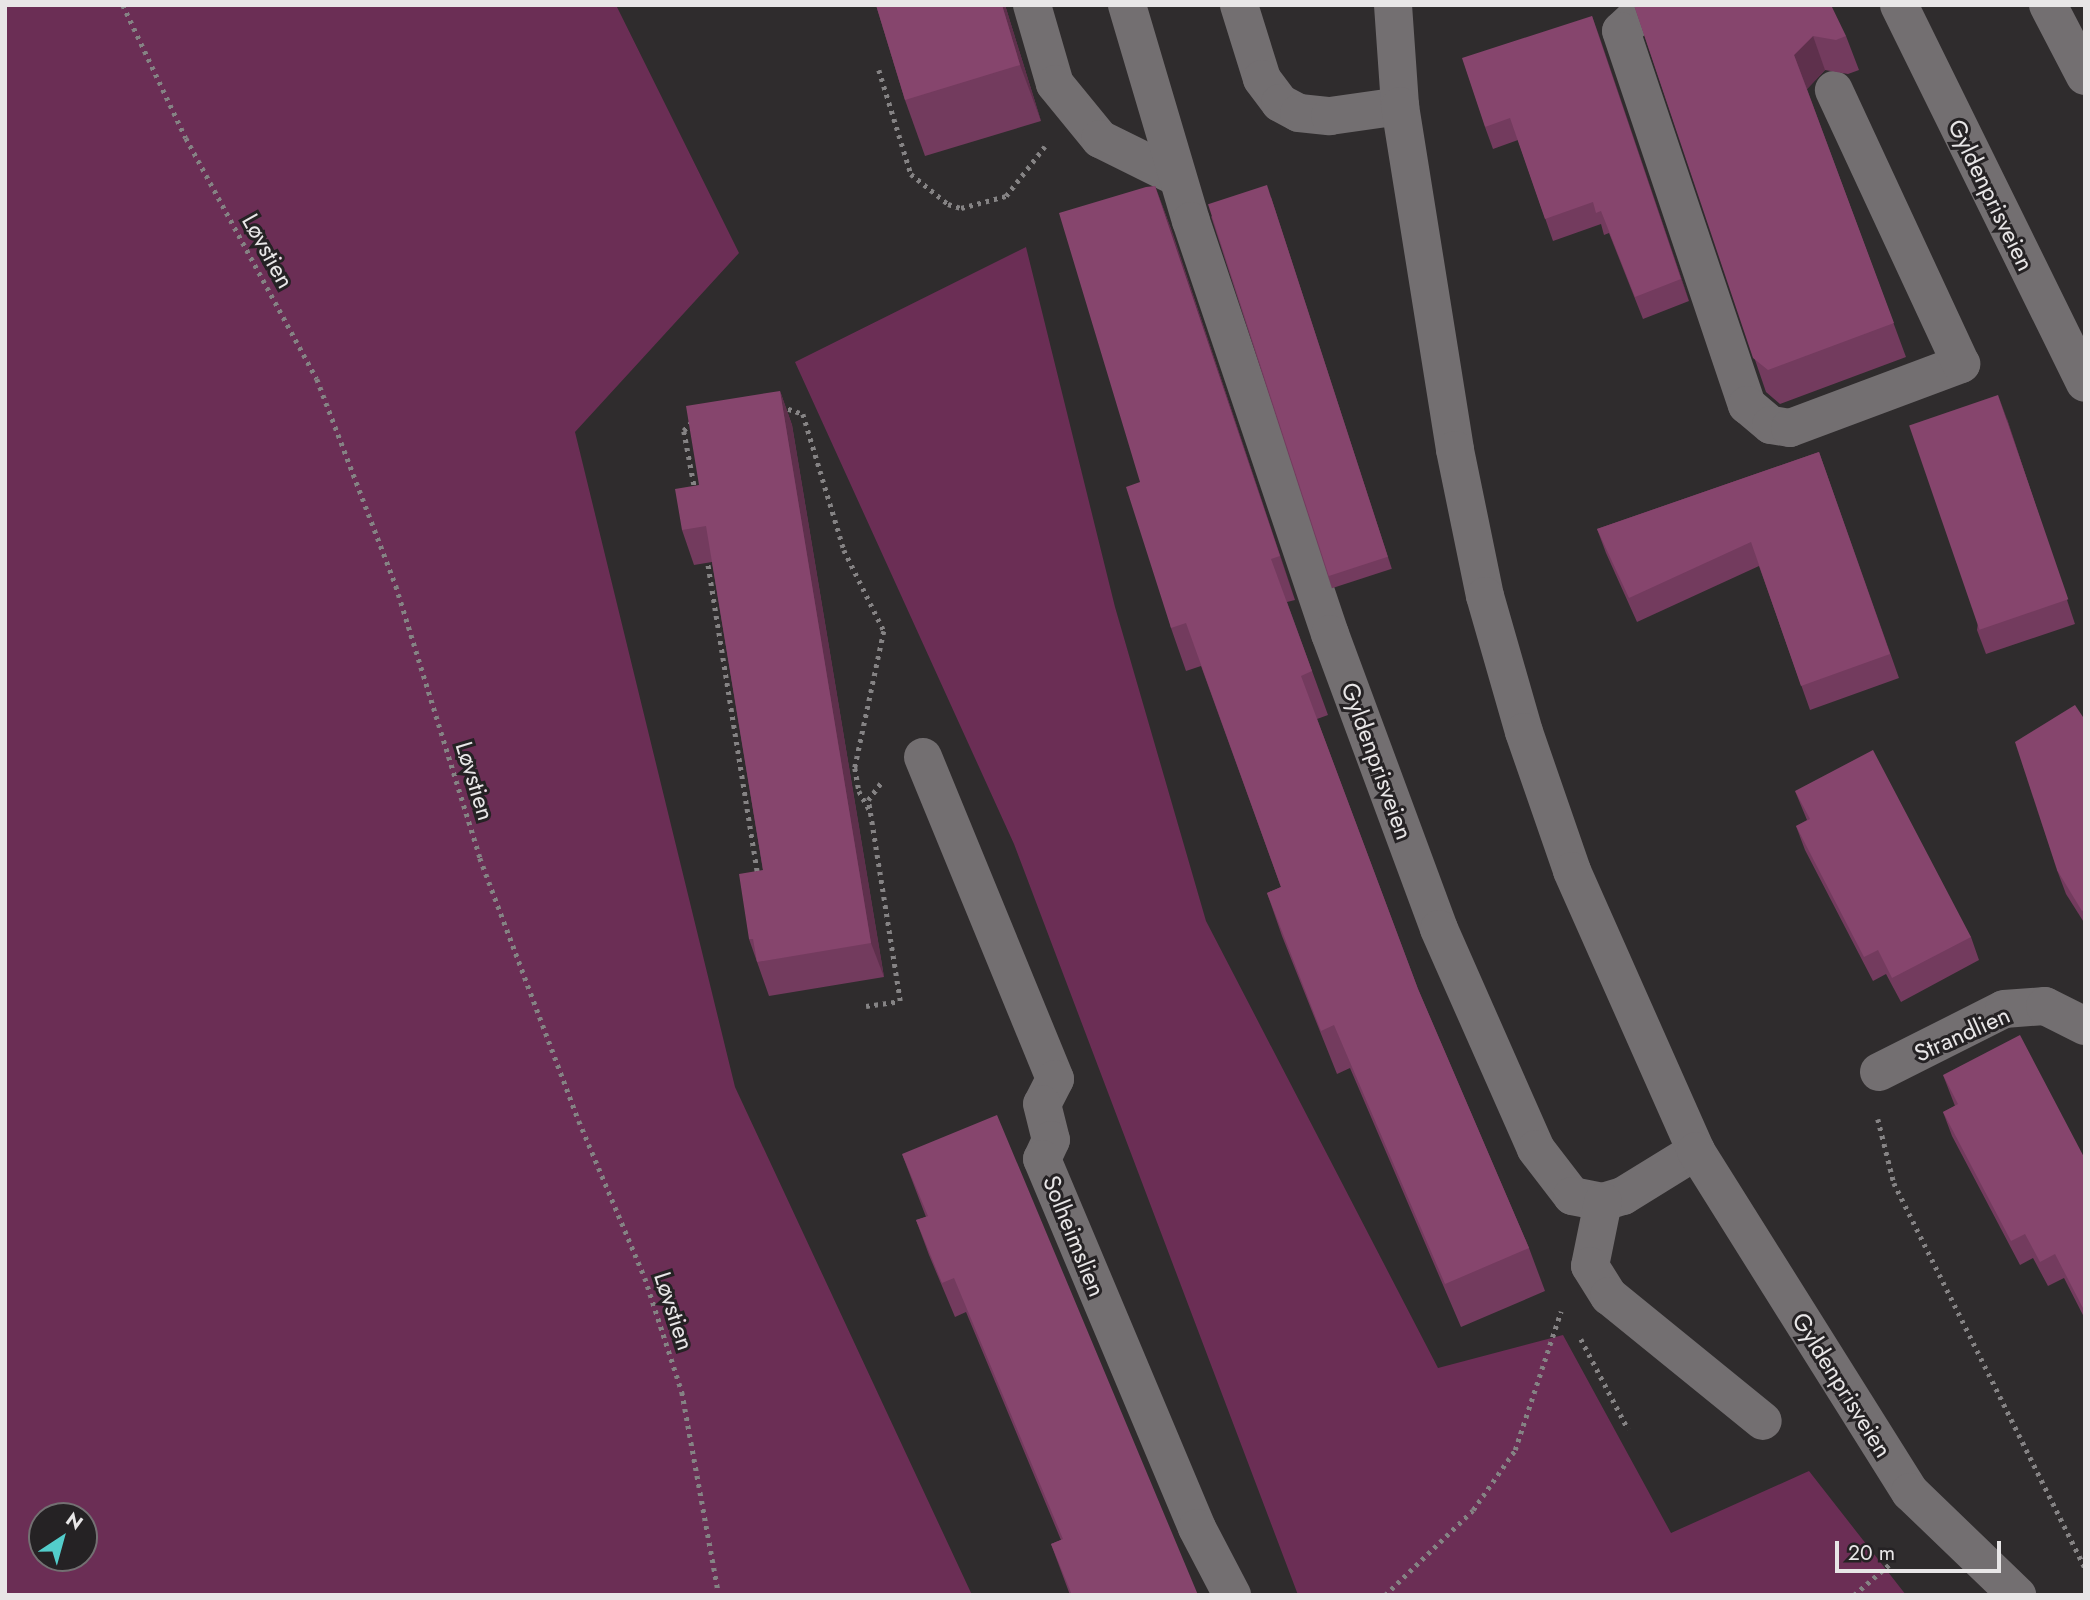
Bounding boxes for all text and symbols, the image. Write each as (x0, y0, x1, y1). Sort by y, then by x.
street label: Gyldenprisveien (1942, 114, 2040, 276)
street label: Løvstien (236, 209, 300, 293)
street label: Gyldenprisveien (1335, 678, 1419, 844)
street label: Løvstien (449, 738, 501, 824)
street label: Strandlien (1910, 1000, 2014, 1068)
street label: Solheimslien (1037, 1171, 1111, 1301)
street label: Løvstien (648, 1268, 700, 1354)
street label: Gyldenprisveien (1786, 1307, 1898, 1463)
north arrow (28, 1502, 98, 1572)
text: N (60, 1506, 89, 1537)
scale bar (1838, 1526, 2004, 1570)
text: 20 m (1848, 1538, 1895, 1568)

